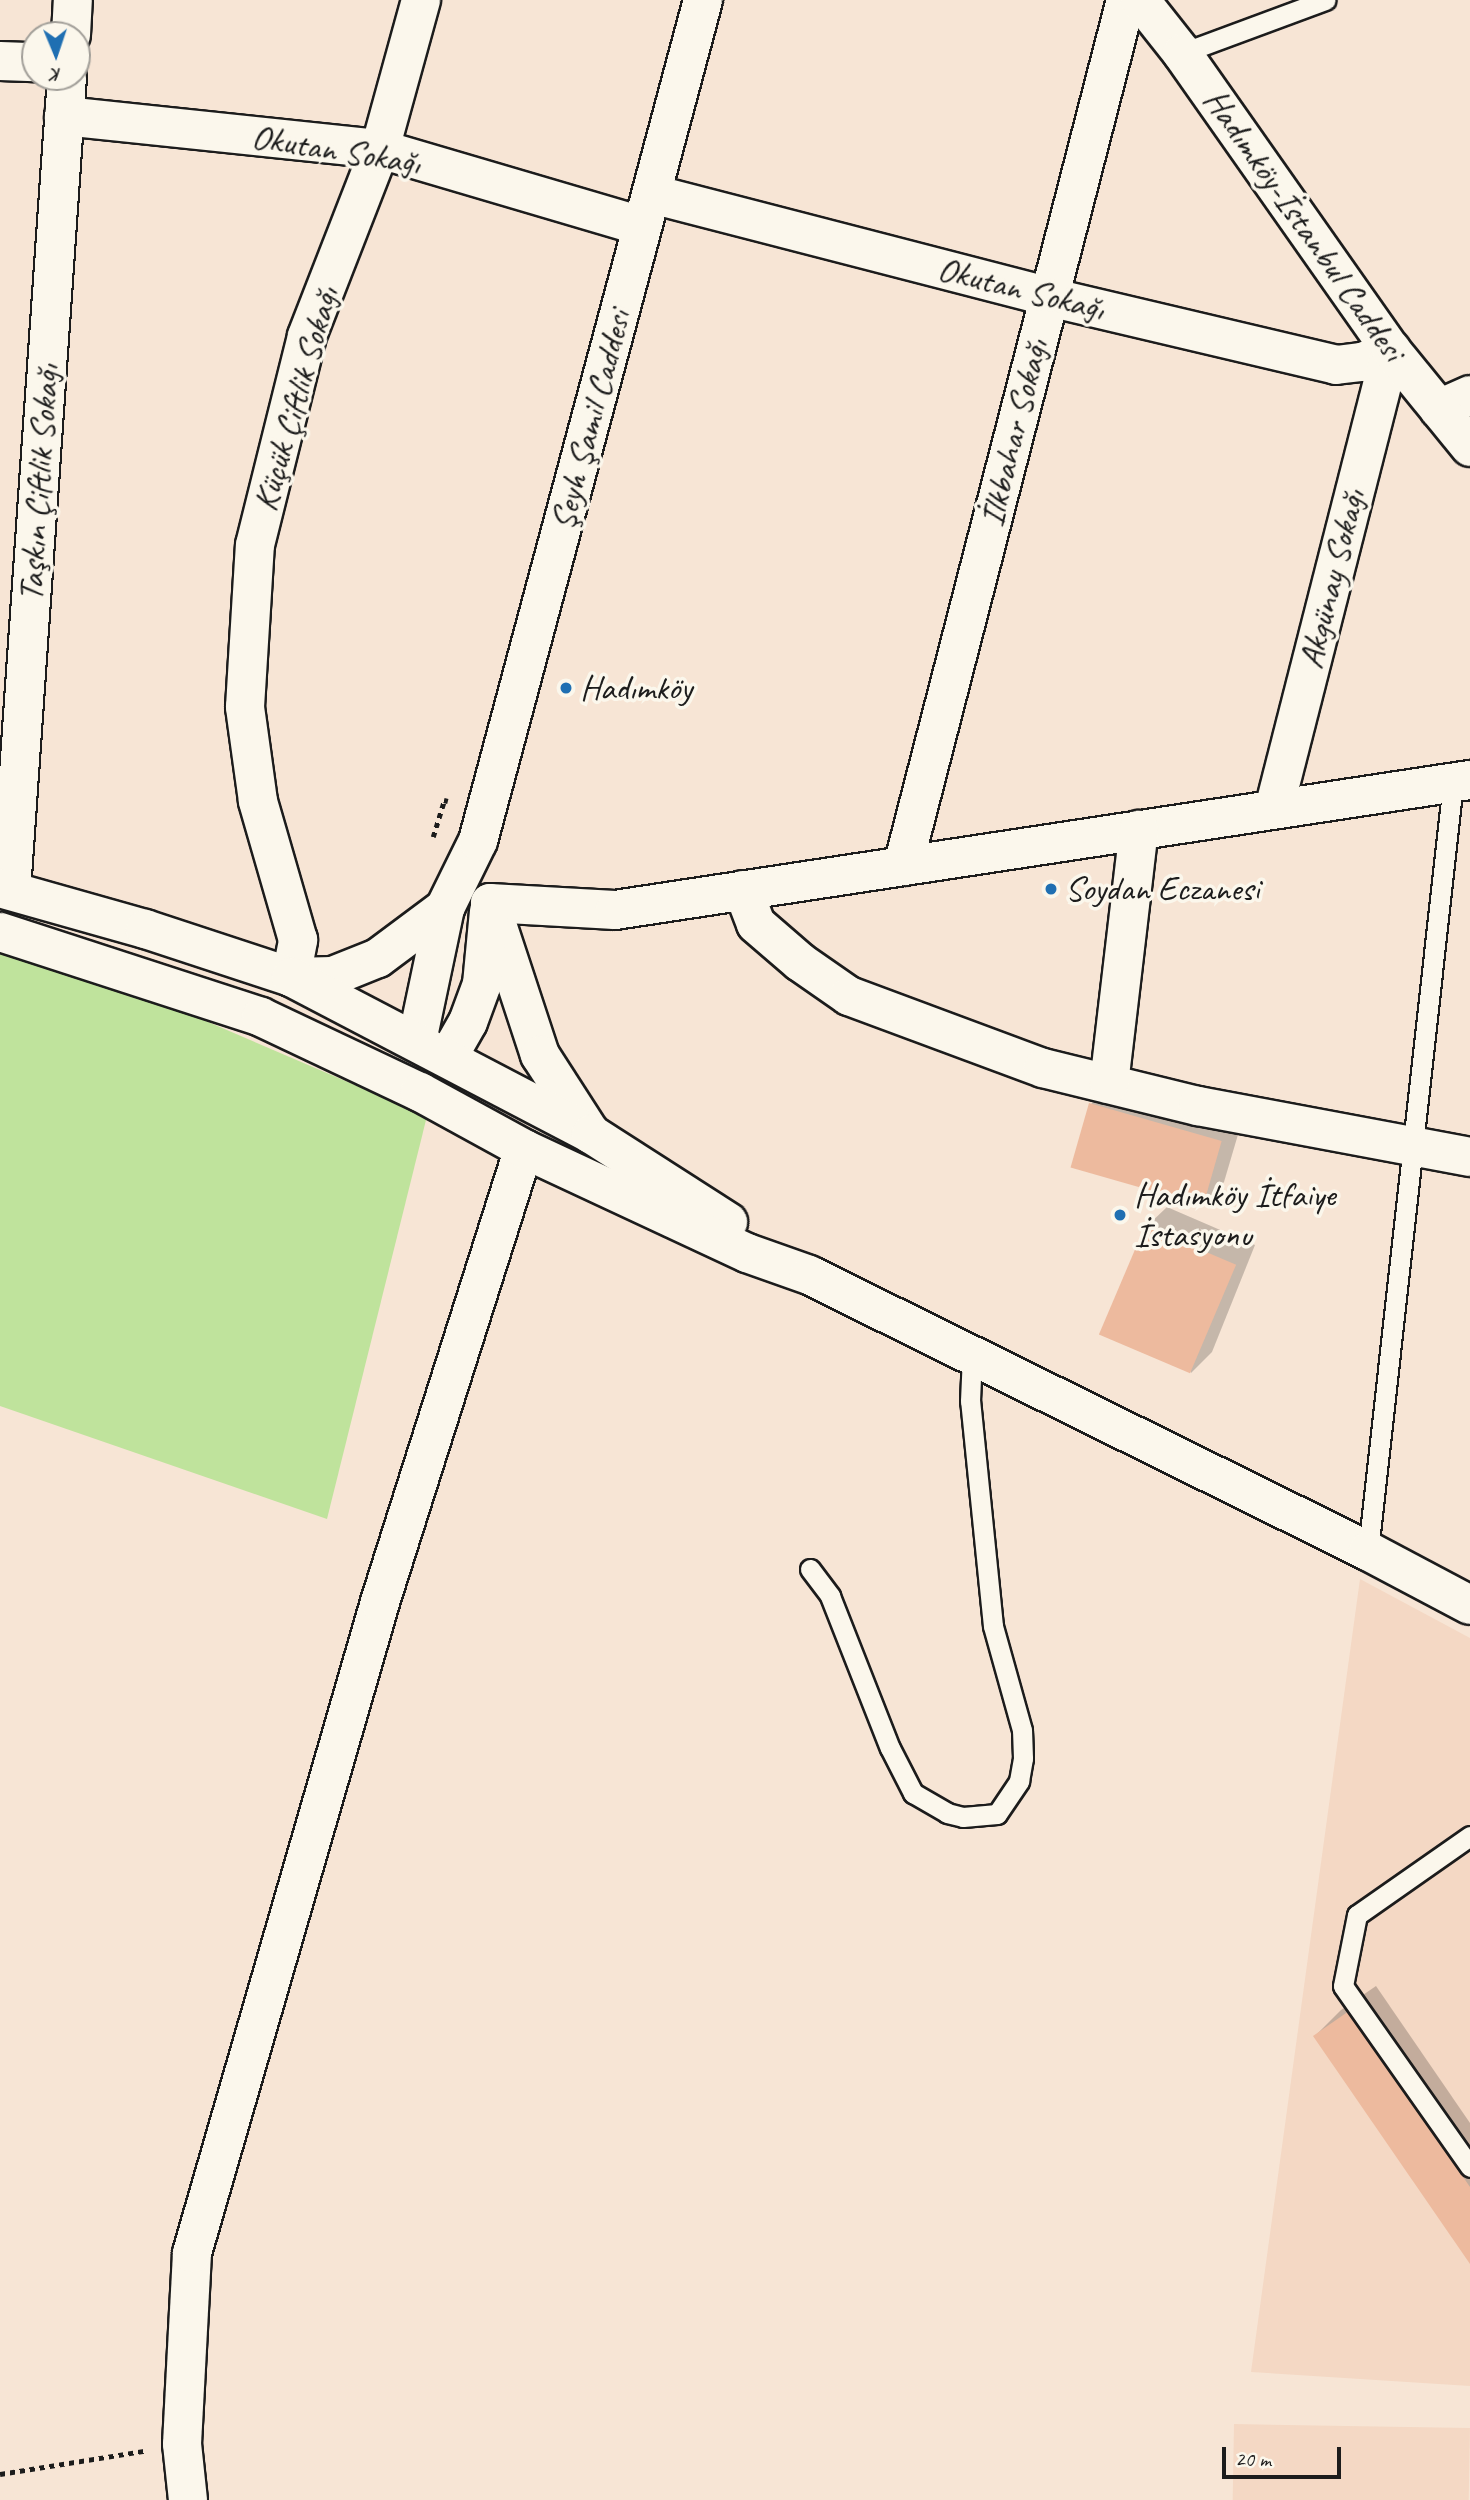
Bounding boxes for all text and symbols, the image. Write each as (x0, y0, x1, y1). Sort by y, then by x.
north arrow (21, 21, 91, 91)
text: K (51, 63, 62, 87)
street label: Hadımköy-İstanbul Caddesi (1194, 80, 1414, 370)
street label: Okutan Sokağı (250, 116, 422, 184)
street label: Okutan Sokağı (934, 248, 1108, 330)
street label: Küçük Çiftlik Sokağı (244, 283, 348, 515)
street label: Şeyh Şamil Caddesi (541, 305, 641, 535)
street label: İlkbahar Sokağı (971, 336, 1057, 530)
street label: Taşkın Çiftlik Sokağı (10, 364, 68, 602)
street label: Akgünay Sokağı (1290, 486, 1374, 672)
place label: Hadımköy (580, 667, 692, 709)
marker: Hadımköy (558, 680, 574, 696)
place label: Soydan Eczanesi (1065, 868, 1260, 910)
marker: Soydan Eczanesi (1043, 881, 1059, 897)
place label: Hadımköy İtfaiye İstasyonu (1134, 1174, 1335, 1256)
marker: Hadımköy İtfaiye İstasyonu (1112, 1207, 1128, 1223)
scale bar (1225, 2434, 1344, 2478)
text: 20 m (1235, 2446, 1271, 2472)

